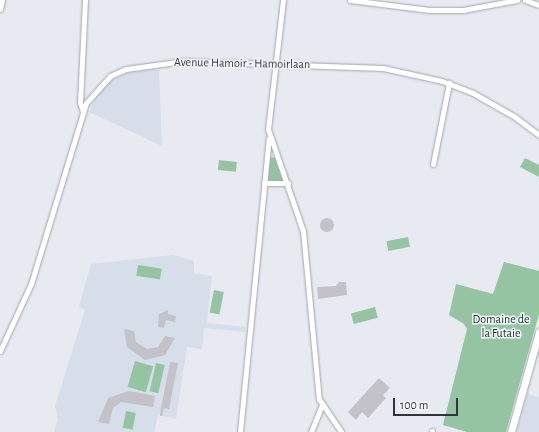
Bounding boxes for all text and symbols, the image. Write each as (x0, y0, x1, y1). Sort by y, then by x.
street label: Avenue Hamoir - Hamoirlaan (174, 56, 310, 72)
park label: Domaine de la Futaie (472, 313, 530, 341)
scale bar (395, 390, 460, 416)
text: 100 m (400, 399, 428, 411)

